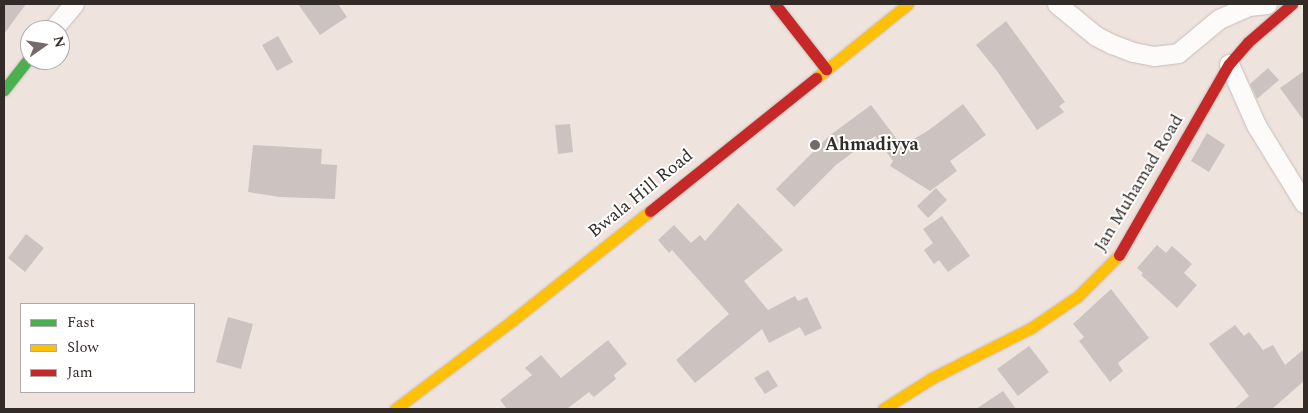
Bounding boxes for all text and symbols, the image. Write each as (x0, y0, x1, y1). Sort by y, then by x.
north arrow (20, 20, 70, 70)
text: N (48, 34, 71, 50)
street label: Jan Muhamad Road (1090, 111, 1188, 255)
place label: Ahmadiyya (825, 134, 919, 156)
marker: Ahmadiyya (809, 139, 821, 151)
street label: Bwala Hill Road (584, 145, 698, 243)
legend (20, 303, 195, 393)
text: Fast (67, 311, 95, 334)
text: Slow (67, 336, 99, 359)
text: Jam (67, 361, 93, 384)

